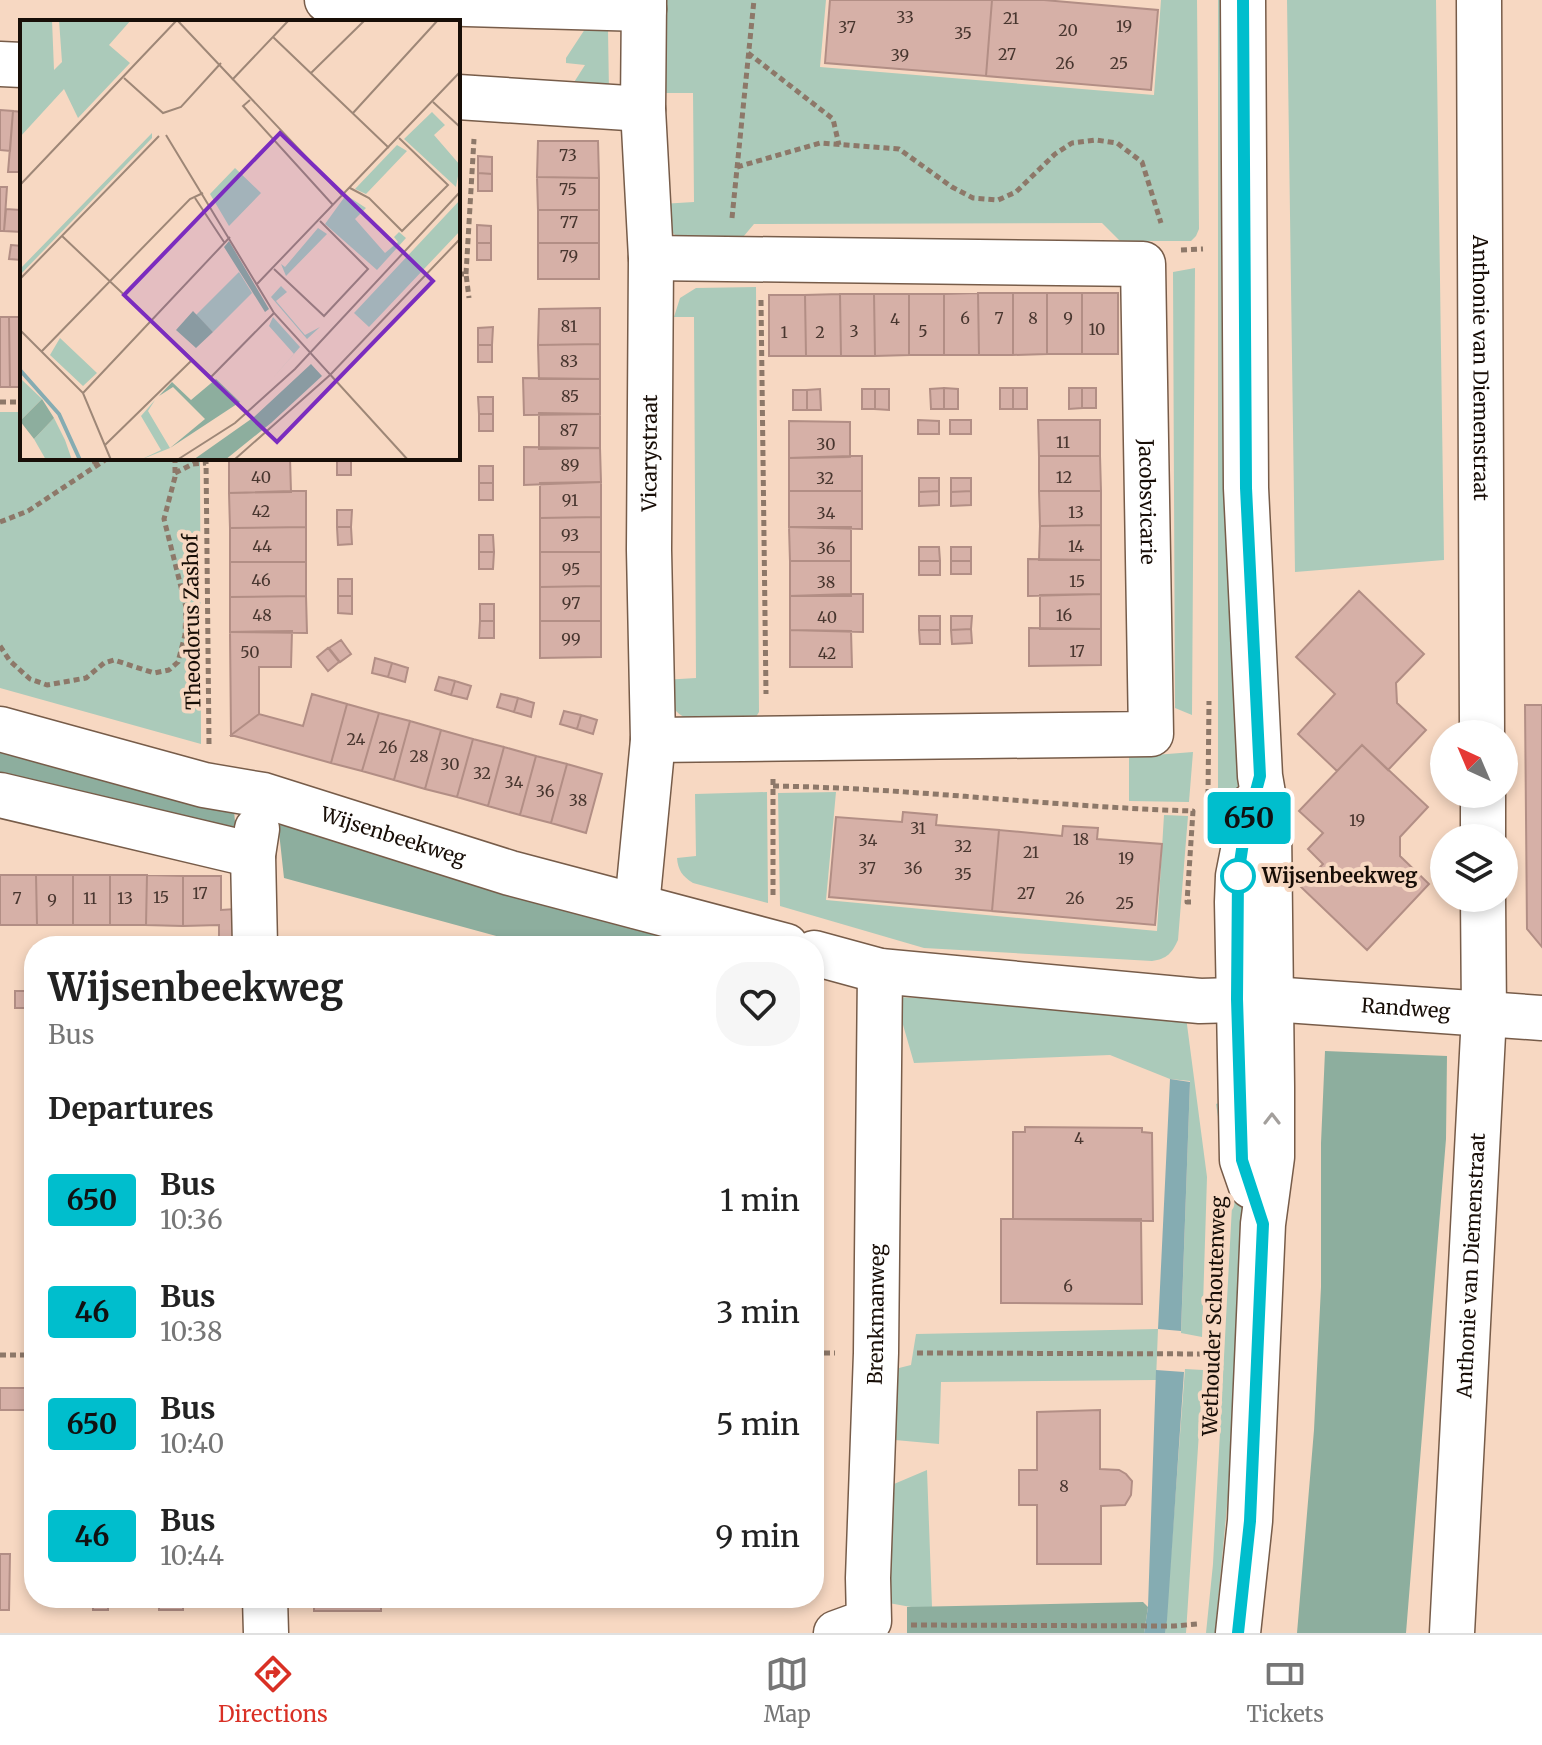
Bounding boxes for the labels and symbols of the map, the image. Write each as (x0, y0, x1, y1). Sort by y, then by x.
house number: 33 (896, 7, 914, 27)
house number: 21 (1003, 8, 1019, 28)
house number: 19 (1116, 16, 1132, 36)
house number: 37 (838, 17, 856, 37)
inset map (20, 20, 460, 460)
house number: 20 (1058, 20, 1078, 40)
house number: 35 (954, 23, 972, 43)
house number: 27 (998, 44, 1016, 64)
house number: 39 (891, 45, 909, 65)
house number: 26 (1056, 53, 1075, 73)
house number: 25 (1110, 53, 1128, 73)
house number: 73 (559, 145, 577, 165)
house number: 75 (559, 179, 577, 199)
house number: 77 (560, 212, 578, 232)
street label: Anthonie van Diemenstraat (1468, 234, 1494, 501)
house number: 79 (560, 246, 578, 266)
house number: 6 (960, 308, 970, 328)
house number: 7 (994, 308, 1004, 328)
house number: 8 (1028, 308, 1038, 328)
house number: 9 (1063, 308, 1073, 328)
house number: 4 (890, 309, 900, 329)
house number: 81 (561, 316, 577, 336)
house number: 10 (1089, 319, 1105, 339)
house number: 3 (849, 321, 859, 341)
house number: 5 (918, 321, 928, 341)
house number: 1 (780, 322, 788, 342)
house number: 2 (815, 322, 825, 342)
house number: 83 (560, 351, 578, 371)
house number: 85 (561, 386, 579, 406)
street label: Vicarystraat (636, 394, 662, 512)
house number: 87 (560, 420, 578, 440)
house number: 11 (1056, 432, 1070, 452)
house number: 30 (816, 434, 836, 454)
street label: Jacobsvicarie (1134, 438, 1161, 565)
house number: 89 (561, 455, 579, 475)
house number: 40 (251, 467, 271, 487)
house number: 12 (1056, 467, 1072, 487)
house number: 32 (816, 468, 834, 488)
house number: 91 (562, 490, 578, 510)
house number: 42 (252, 501, 270, 521)
house number: 13 (1068, 502, 1084, 522)
house number: 34 (817, 503, 836, 523)
house number: 93 (561, 525, 579, 545)
street label: Theodorus Zashof (177, 533, 206, 710)
house number: 44 (252, 536, 272, 556)
house number: 14 (1068, 536, 1084, 556)
house number: 36 (817, 538, 836, 558)
house number: 95 (562, 559, 580, 579)
house number: 46 (251, 570, 271, 590)
house number: 15 (1069, 571, 1085, 591)
house number: 38 (817, 572, 835, 592)
house number: 97 (562, 593, 580, 613)
house number: 48 (252, 605, 272, 625)
house number: 16 (1056, 605, 1072, 625)
house number: 40 (817, 607, 837, 627)
house number: 99 (561, 629, 581, 649)
house number: 17 (1069, 641, 1085, 661)
house number: 50 (240, 642, 260, 662)
house number: 42 (818, 643, 836, 663)
north arrow (1430, 720, 1518, 808)
house number: 24 (347, 729, 366, 749)
house number: 26 (379, 737, 398, 757)
house number: 28 (410, 746, 428, 766)
house number: 30 (440, 754, 460, 774)
house number: 32 (473, 763, 491, 783)
house number: 34 (505, 772, 524, 792)
house number: 36 (536, 781, 555, 801)
house number: 38 (569, 790, 587, 810)
line badge: 650 (1203, 792, 1295, 844)
street label: Wijsenbeekweg (317, 801, 469, 870)
house number: 19 (1349, 810, 1365, 830)
house number: 31 (910, 818, 926, 838)
house number: 18 (1073, 829, 1089, 849)
house number: 34 (859, 830, 878, 850)
house number: 32 (954, 836, 972, 856)
house number: 21 (1023, 842, 1039, 862)
house number: 19 (1118, 848, 1134, 868)
house number: 37 (858, 858, 876, 878)
house number: 36 (904, 858, 923, 878)
marker: Wijsenbeekweg (1221, 859, 1255, 893)
place label: Wijsenbeekweg (1261, 863, 1418, 888)
house number: 35 (954, 864, 972, 884)
house number: 17 (192, 883, 208, 903)
house number: 27 (1017, 883, 1035, 903)
house number: 15 (153, 887, 169, 907)
house number: 7 (12, 888, 22, 908)
house number: 11 (83, 888, 97, 908)
house number: 13 (117, 888, 133, 908)
house number: 26 (1066, 888, 1085, 908)
house number: 9 (47, 890, 57, 910)
house number: 25 (1116, 893, 1134, 913)
street label: Randweg (1360, 992, 1451, 1024)
one-way arrow (1263, 1112, 1281, 1125)
house number: 4 (1074, 1128, 1084, 1148)
street label: Anthonie van Diemenstraat (1451, 1132, 1490, 1400)
street label: Wethouder Schoutenweg (1197, 1196, 1230, 1437)
street label: Brenkmanweg (862, 1244, 889, 1385)
house number: 6 (1063, 1276, 1073, 1296)
house number: 8 (1059, 1476, 1069, 1496)

